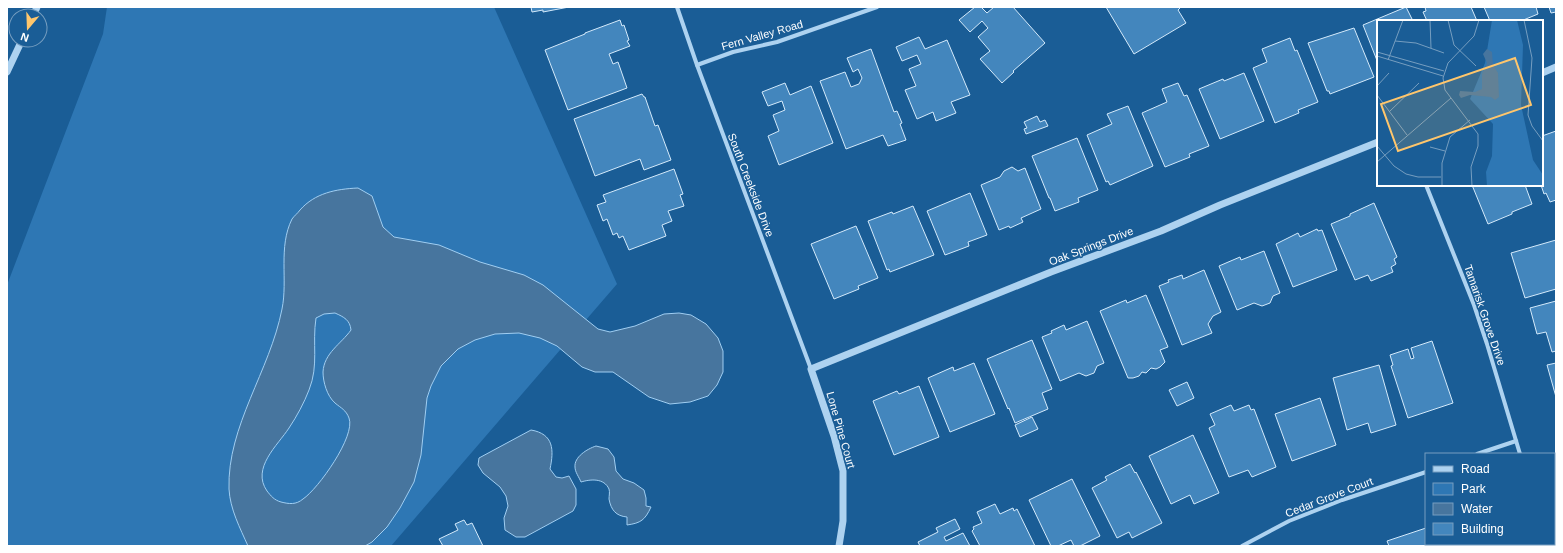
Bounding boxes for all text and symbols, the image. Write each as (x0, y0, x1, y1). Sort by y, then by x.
north arrow (8, 8, 48, 48)
street label: Fern Valley Road (720, 18, 804, 52)
inset map (1377, 20, 1543, 186)
text: N (19, 30, 30, 44)
street label: South Creekside Drive (726, 131, 776, 239)
street label: Oak Springs Drive (1047, 224, 1135, 268)
street label: Tamarisk Grove Drive (1462, 263, 1508, 367)
street label: Lone Pine Court (824, 390, 858, 470)
legend (1425, 453, 1555, 545)
text: Road (1461, 462, 1490, 476)
street label: Cedar Grove Court (1283, 475, 1375, 519)
text: Park (1461, 482, 1487, 496)
text: Water (1461, 502, 1493, 516)
text: Building (1461, 522, 1504, 536)

